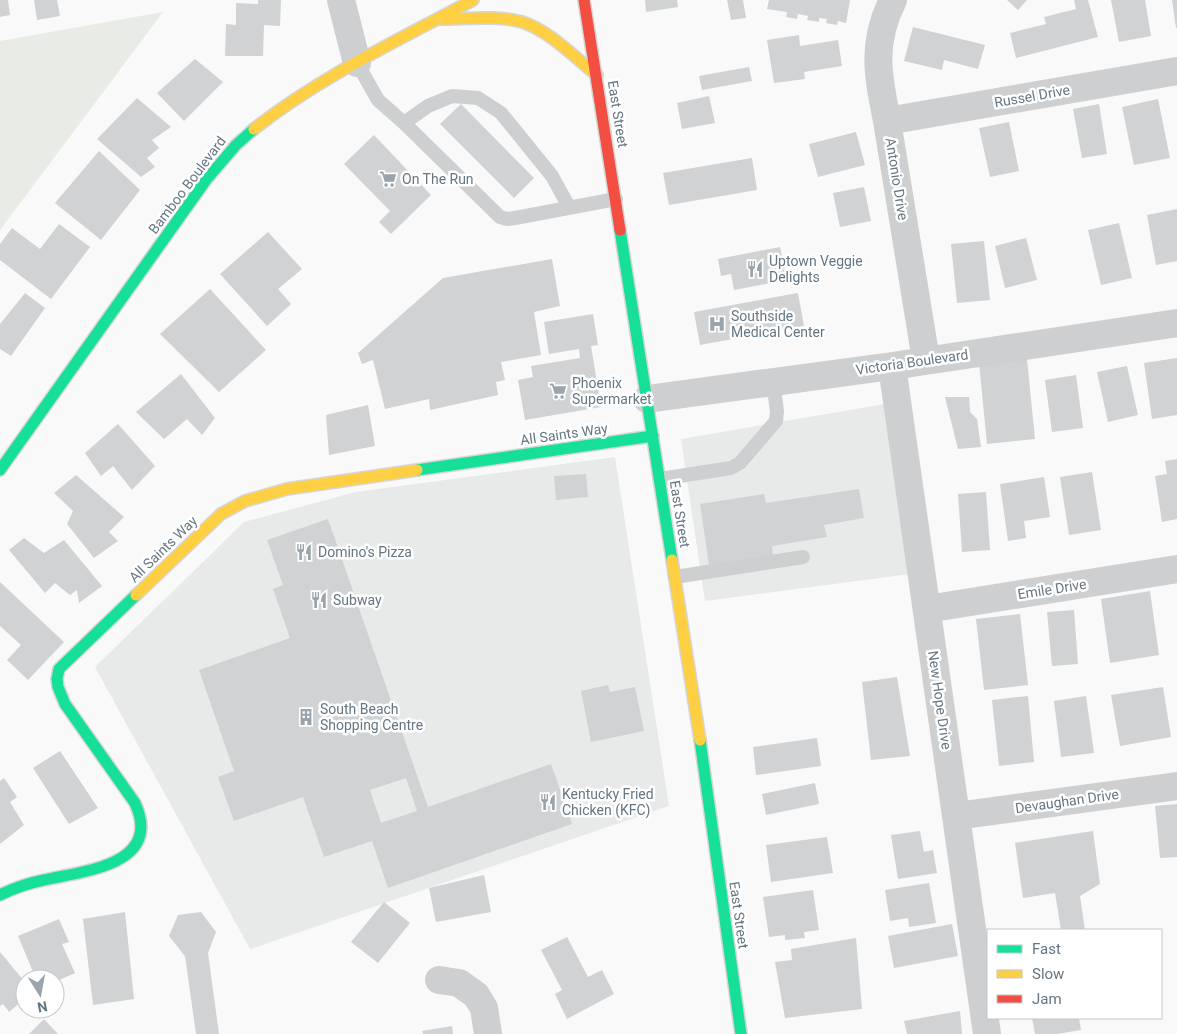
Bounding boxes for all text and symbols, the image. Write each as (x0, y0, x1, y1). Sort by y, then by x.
street label: East Street (605, 79, 631, 149)
street label: Russel Drive (993, 81, 1071, 111)
street label: Bamboo Boulevard (145, 133, 229, 237)
street label: Antonio Drive (883, 137, 911, 221)
supermarket icon: On The Run (378, 169, 398, 189)
place label: On The Run (402, 171, 474, 187)
place label: Uptown Veggie Delights (769, 253, 863, 285)
restaurant icon: Uptown Veggie Delights (745, 259, 765, 279)
place label: Southside Medical Center (731, 308, 825, 340)
hospital icon: Southside Medical Center (707, 314, 727, 334)
street label: Victoria Boulevard (855, 346, 969, 378)
place label: Phoenix Supermarket (572, 375, 652, 407)
supermarket icon: Phoenix Supermarket (548, 381, 568, 401)
street label: All Saints Way (519, 420, 609, 448)
street label: East Street (667, 479, 693, 549)
street label: All Saints Way (126, 512, 201, 585)
restaurant icon: Domino's Pizza (294, 542, 314, 562)
place label: Domino's Pizza (318, 544, 412, 560)
street label: Emile Drive (1016, 576, 1088, 602)
restaurant icon: Subway (309, 590, 329, 610)
place label: Subway (333, 592, 382, 608)
street label: New Hope Drive (925, 650, 955, 750)
place label: South Beach Shopping Centre (320, 701, 423, 733)
building icon: South Beach Shopping Centre (296, 707, 316, 727)
place label: Kentucky Fried Chicken (KFC) (562, 786, 654, 819)
street label: Devaughan Drive (1014, 786, 1120, 816)
restaurant icon: Kentucky Fried Chicken (KFC) (538, 792, 558, 812)
street label: East Street (726, 880, 752, 950)
legend (987, 929, 1162, 1019)
text: Fast (1032, 940, 1061, 958)
text: Slow (1032, 965, 1064, 983)
north arrow (15, 969, 65, 1019)
text: Jam (1032, 990, 1062, 1008)
text: N (36, 998, 49, 1016)

